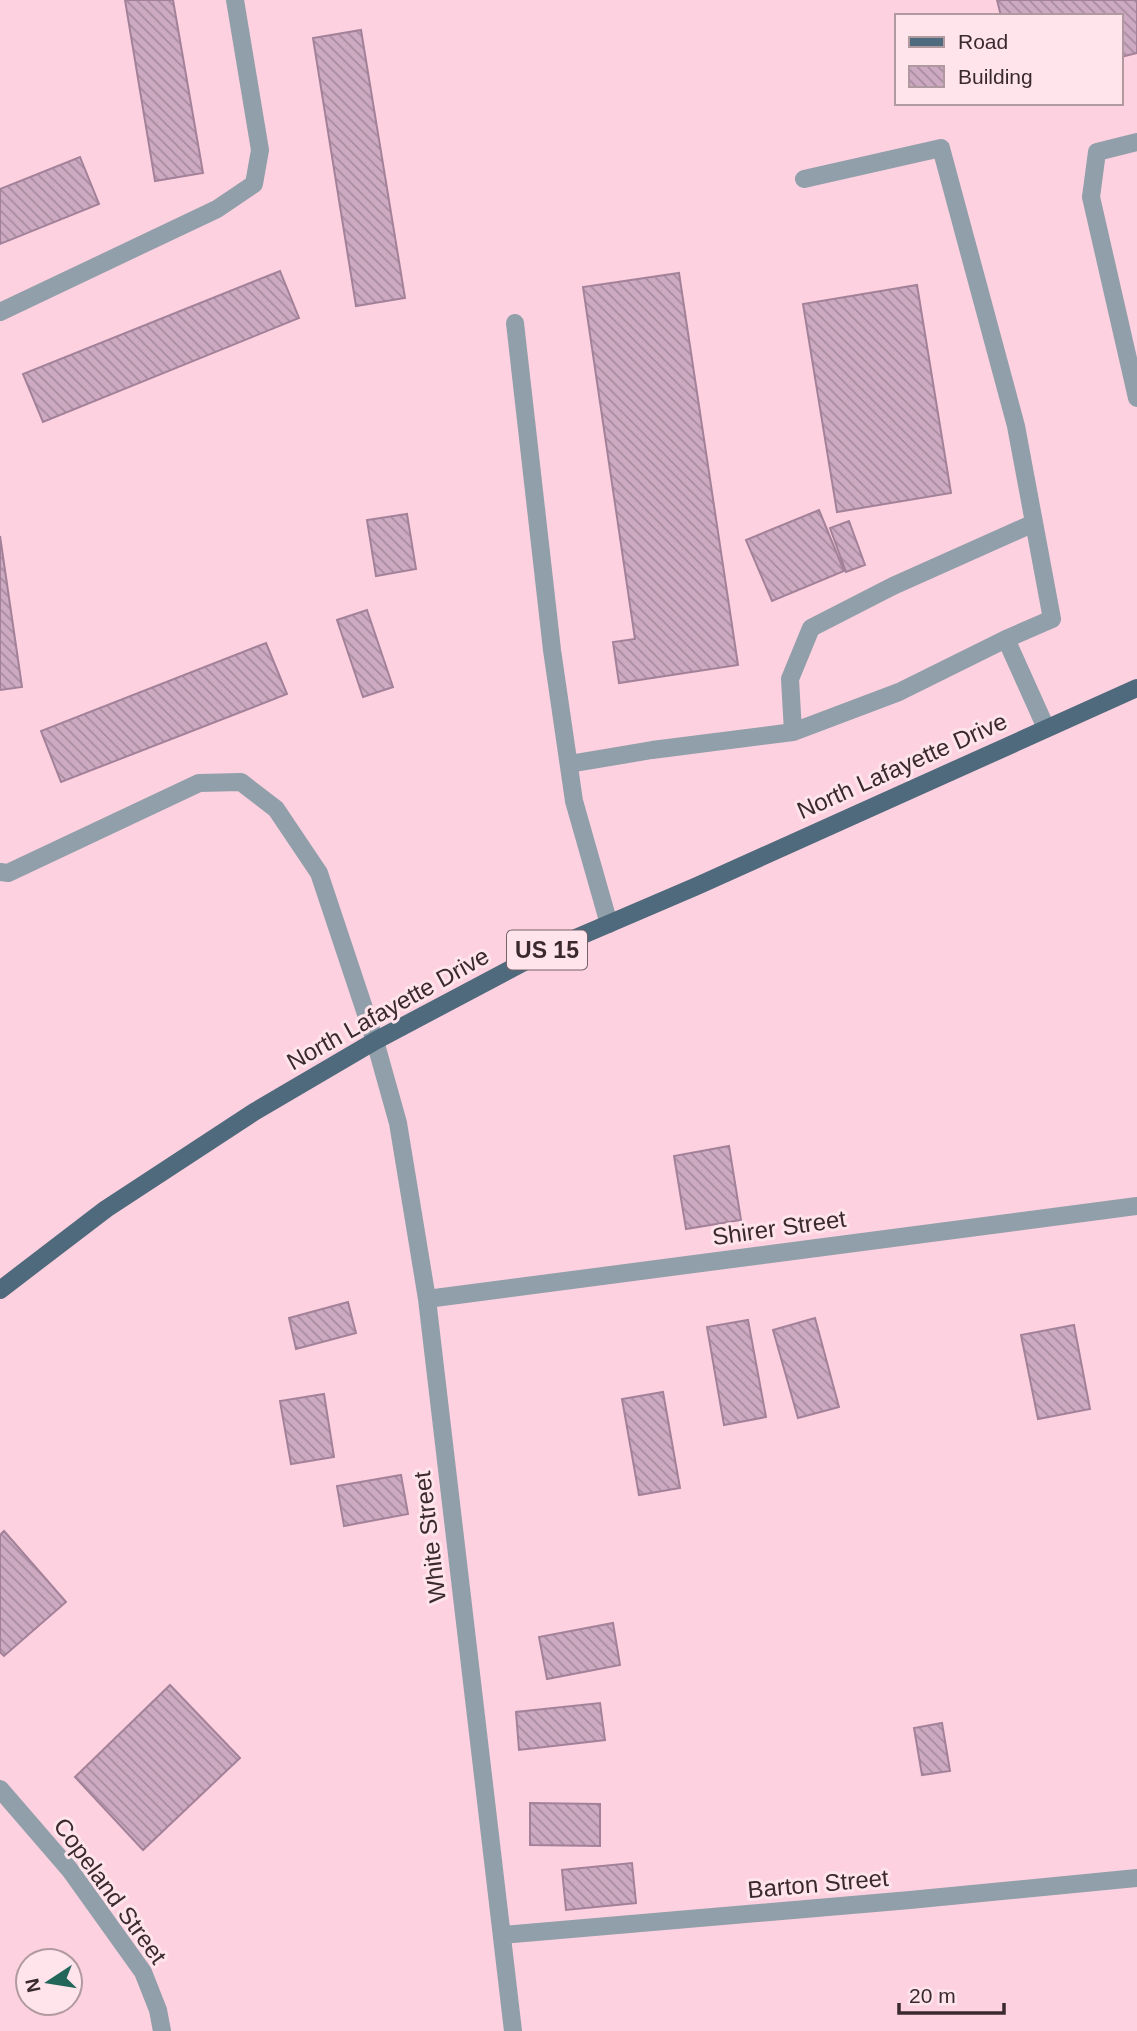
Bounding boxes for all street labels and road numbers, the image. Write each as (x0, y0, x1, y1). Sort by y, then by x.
street label: North Lafayette Drive (793, 707, 1011, 824)
road number: US 15 (507, 931, 587, 970)
street label: North Lafayette Drive (282, 942, 493, 1075)
street label: Shirer Street (710, 1205, 848, 1250)
street label: White Street (408, 1470, 451, 1604)
street label: Copeland Street (49, 1813, 172, 1969)
street label: Barton Street (746, 1864, 890, 1903)

